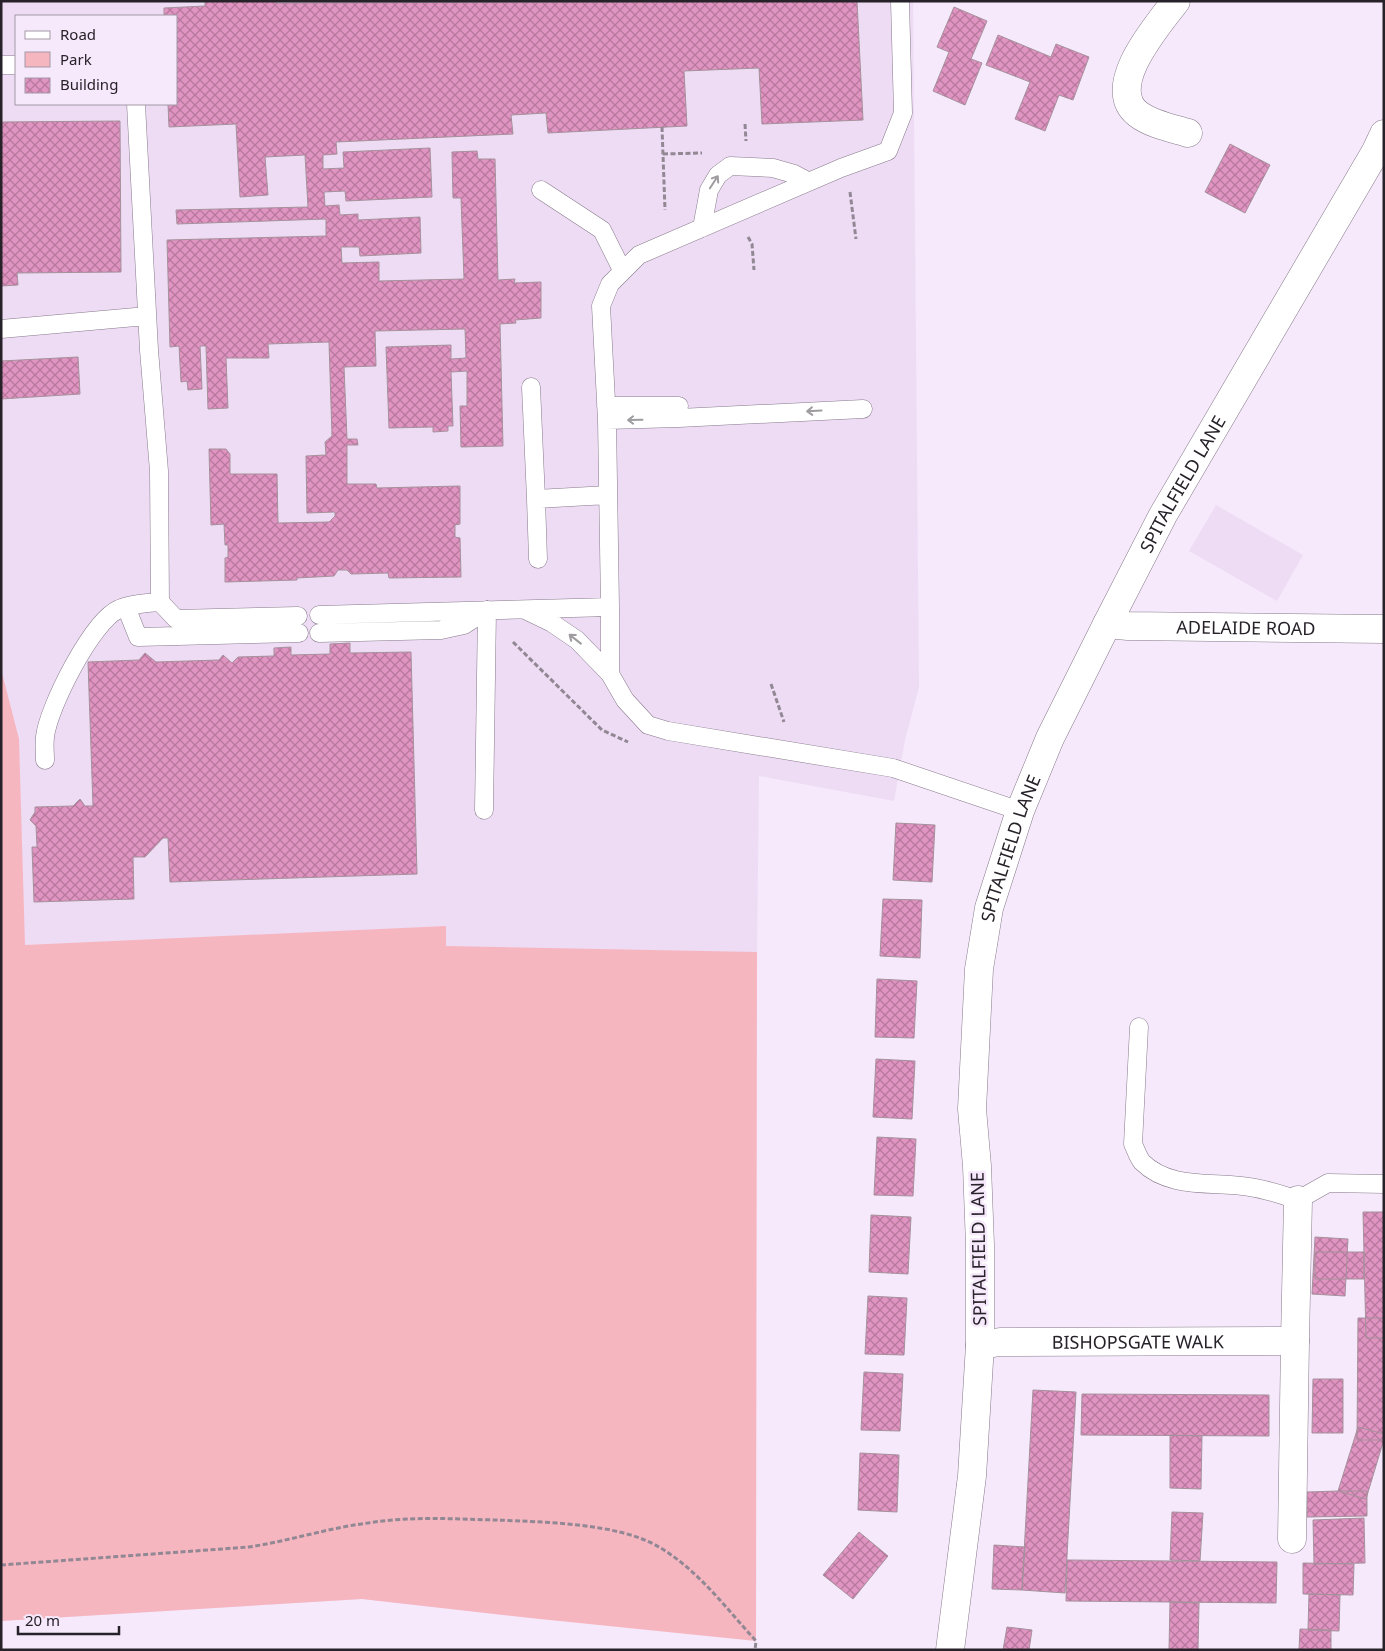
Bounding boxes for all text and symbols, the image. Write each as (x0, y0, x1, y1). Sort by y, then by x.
legend (15, 15, 178, 105)
text: Road (60, 24, 96, 44)
text: Park (60, 49, 92, 69)
text: Building (60, 74, 118, 94)
one-way arrow (709, 175, 719, 189)
one-way arrow (807, 407, 823, 416)
street label: SPITALFIELD LANE (1134, 411, 1231, 557)
one-way arrow (627, 415, 643, 425)
street label: ADELAIDE ROAD (1176, 615, 1316, 640)
one-way arrow (569, 634, 582, 645)
street label: SPITALFIELD LANE (975, 771, 1046, 924)
street label: SPITALFIELD LANE (965, 1172, 991, 1326)
street label: BISHOPSGATE WALK (1052, 1329, 1225, 1354)
scale bar (18, 1604, 119, 1636)
text: 20 m (25, 1610, 60, 1630)

